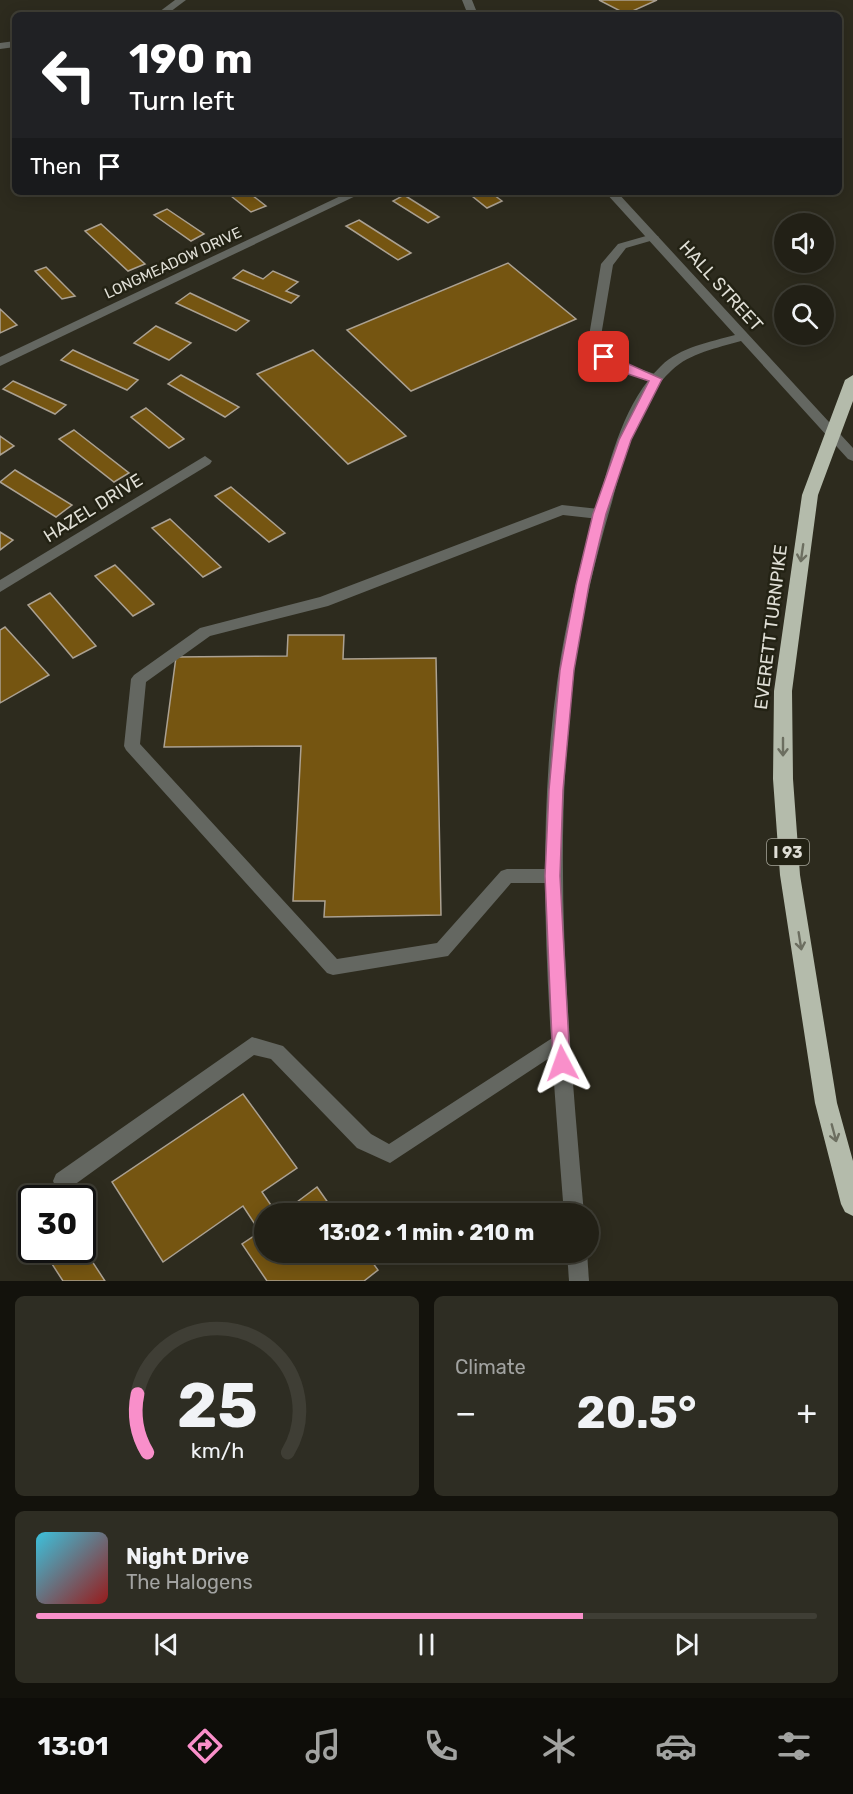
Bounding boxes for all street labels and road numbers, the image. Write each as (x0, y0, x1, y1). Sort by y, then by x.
street label: LONGMEADOW DRIVE (102, 223, 244, 303)
street label: HALL STREET (674, 236, 768, 336)
street label: HAZEL DRIVE (39, 469, 147, 547)
street label: EVERETT TURNPIKE (750, 543, 792, 711)
road number: I 93 (767, 839, 809, 865)

